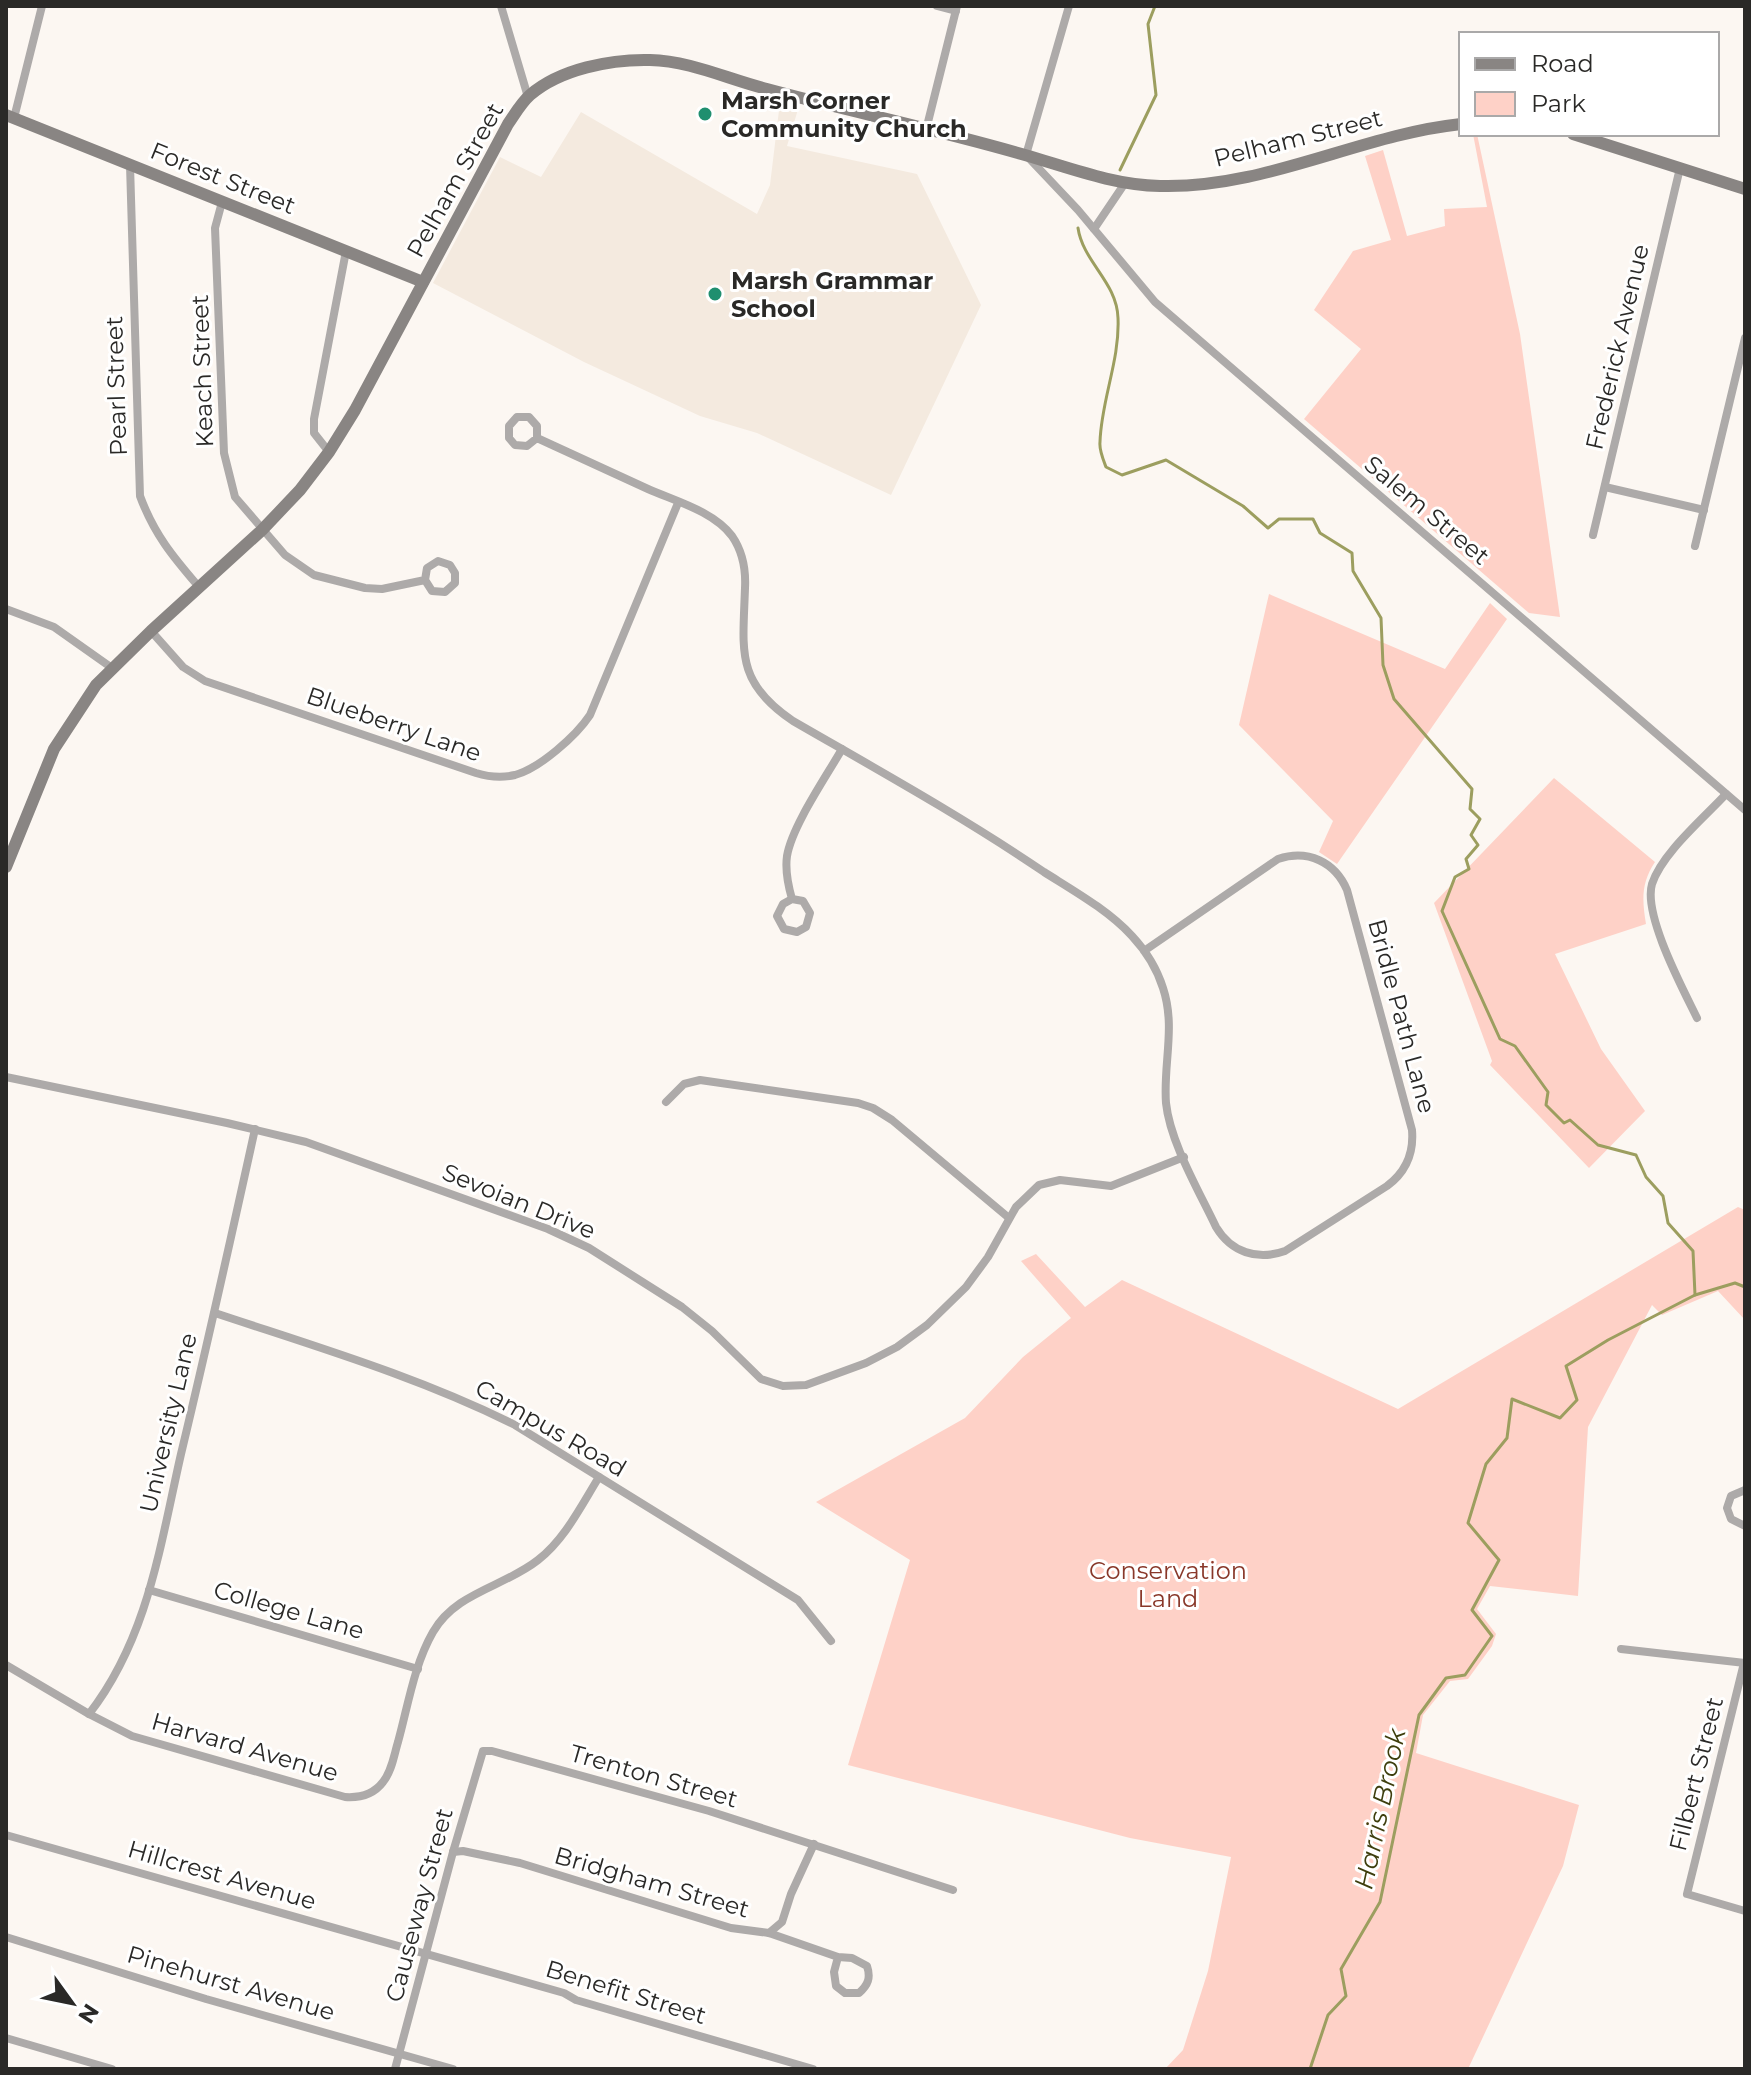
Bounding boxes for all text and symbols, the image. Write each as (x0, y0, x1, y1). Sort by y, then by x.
legend (1459, 32, 1719, 136)
text: Road (1531, 49, 1594, 78)
place label: Marsh Corner Community Church (721, 86, 967, 143)
text: Park (1531, 89, 1586, 118)
street label: Pelham Street (400, 97, 510, 262)
street label: Pelham Street (1211, 103, 1385, 173)
marker: Marsh Corner Community Church (696, 105, 714, 123)
street label: Forest Street (146, 136, 300, 220)
street label: Frederick Avenue (1579, 241, 1655, 453)
place label: Marsh Grammar School (731, 266, 933, 323)
marker: Marsh Grammar School (706, 285, 724, 303)
street label: Keach Street (185, 294, 219, 448)
street label: Pearl Street (99, 315, 133, 456)
street label: Salem Street (1359, 449, 1496, 571)
street label: Blueberry Lane (303, 680, 485, 768)
street label: Bridle Path Lane (1362, 916, 1442, 1116)
street label: Sevoian Drive (438, 1157, 600, 1245)
street label: University Lane (133, 1330, 203, 1516)
street label: Campus Road (470, 1373, 632, 1483)
park label: Conservation Land (1089, 1556, 1247, 1613)
street label: College Lane (210, 1575, 368, 1645)
street label: Filbert Street (1663, 1694, 1729, 1854)
street label: Harvard Avenue (148, 1706, 342, 1788)
water label: Harris Brook (1347, 1724, 1413, 1892)
street label: Trenton Street (567, 1738, 741, 1814)
street label: Causeway Street (379, 1805, 459, 2005)
street label: Hillcrest Avenue (125, 1834, 319, 1916)
street label: Bridgham Street (551, 1840, 753, 1924)
street label: Pinehurst Avenue (124, 1939, 338, 2027)
street label: Benefit Street (542, 1954, 710, 2030)
north arrow (32, 1963, 112, 2043)
text: N (72, 1999, 105, 2028)

